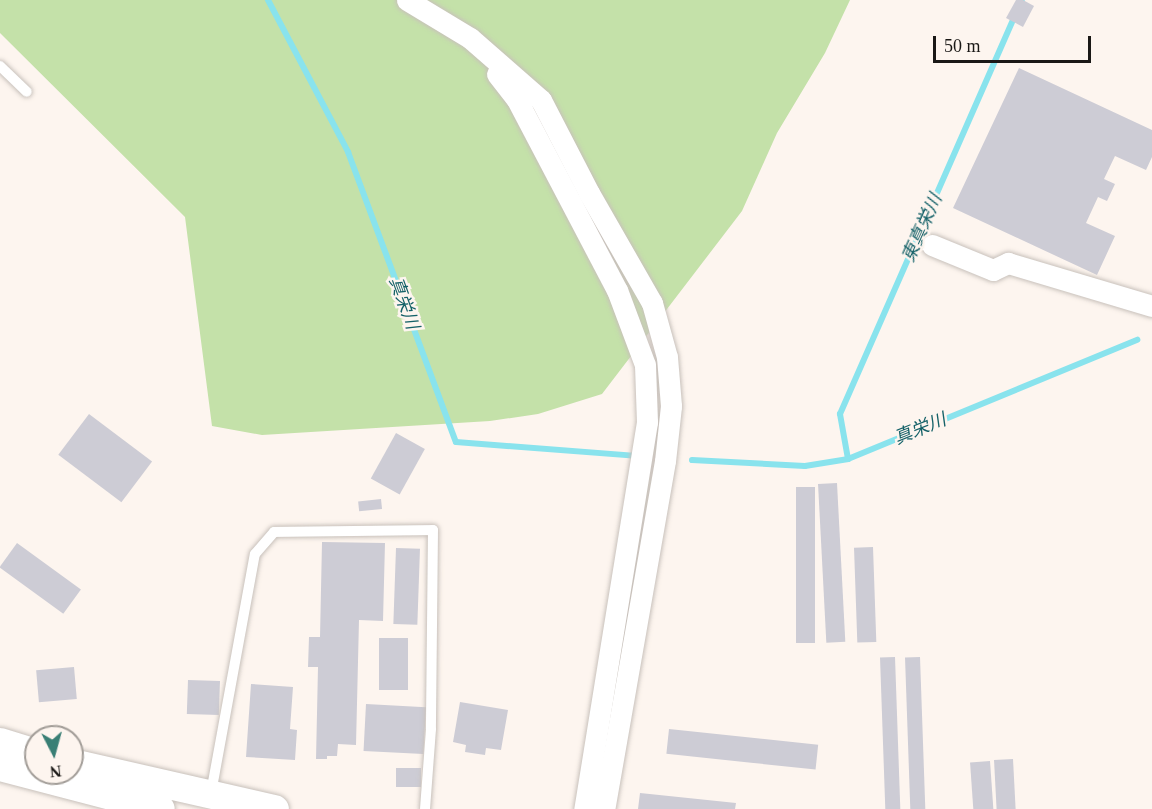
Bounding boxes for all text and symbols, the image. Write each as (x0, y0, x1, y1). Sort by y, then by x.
scale bar (936, 24, 1094, 62)
text: 50 m (944, 36, 981, 56)
water label: 東真栄川 (897, 191, 947, 265)
water label: 真栄川 (385, 274, 423, 332)
water label: 真栄川 (891, 409, 949, 449)
north arrow (24, 725, 84, 785)
text: N (49, 762, 62, 780)

